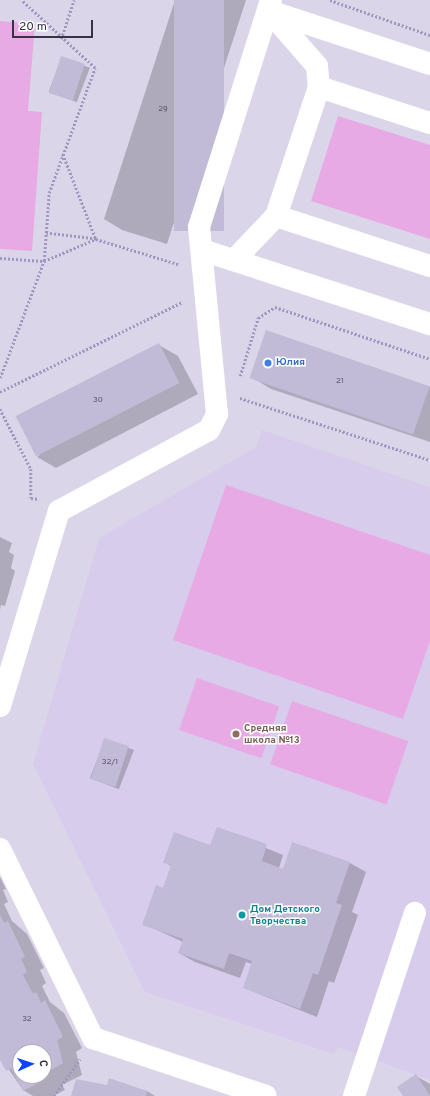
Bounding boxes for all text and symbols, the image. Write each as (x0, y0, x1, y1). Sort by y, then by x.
scale bar (14, 12, 95, 38)
text: 20 m (19, 19, 47, 35)
house number: 29 (158, 105, 168, 115)
place label: Юлия (276, 357, 305, 369)
marker: Юлия (263, 358, 273, 368)
house number: 21 (336, 377, 344, 387)
house number: 30 (93, 396, 103, 406)
place label: Средняя школа №13 (244, 722, 300, 746)
marker: Средняя школа №13 (231, 729, 241, 739)
house number: 32/1 (102, 758, 118, 768)
place label: Дом Детского Творчества (250, 903, 320, 926)
marker: Дом Детского Творчества (237, 910, 247, 920)
house number: 32 (22, 1015, 32, 1025)
north arrow (12, 1044, 52, 1084)
text: С (36, 1060, 50, 1067)

